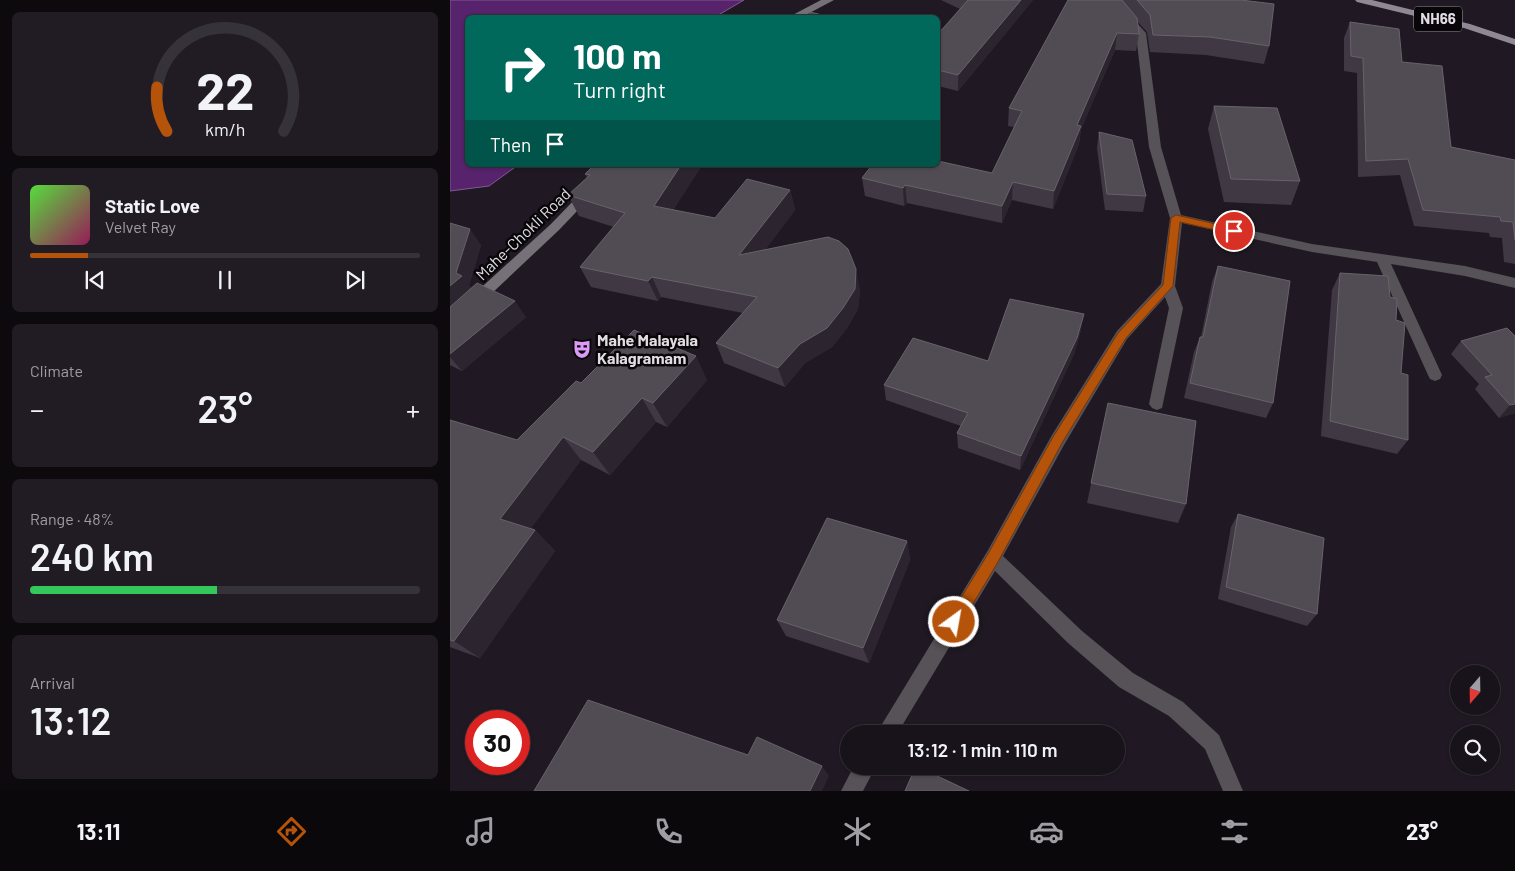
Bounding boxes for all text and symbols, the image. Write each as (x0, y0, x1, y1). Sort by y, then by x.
road number: NH66 (1414, 6, 1462, 32)
text: 100 m (573, 34, 662, 76)
icon: right (490, 35, 555, 100)
text: 22 (196, 58, 254, 120)
text: Turn right (573, 76, 666, 102)
text: km/h (205, 118, 245, 140)
icon: arrive (541, 130, 569, 158)
text: Then (490, 133, 531, 156)
street label: Mahe-Chokli Road (471, 184, 574, 284)
text: Static Love (105, 194, 200, 217)
pin (1213, 210, 1255, 252)
text: Velvet Ray (105, 217, 176, 236)
icon: arrive (1220, 217, 1248, 245)
icon: previous (81, 266, 109, 294)
icon: pause (211, 266, 239, 294)
icon: next (341, 266, 369, 294)
place label: Mahe Malayala Kalagramam (597, 330, 698, 367)
theatre icon: Mahe Malayala Kalagramam (571, 338, 593, 360)
text: Climate (30, 361, 83, 380)
text: 23° (197, 385, 253, 431)
text: − (30, 392, 44, 426)
text: + (406, 392, 420, 426)
text: Range · 48% (30, 509, 114, 528)
text: 240 km (30, 533, 154, 579)
position arrow (927, 595, 979, 647)
north arrow (1450, 665, 1500, 715)
map controls (1450, 665, 1500, 775)
text: Arrival (30, 673, 75, 692)
text: 13:12 (30, 697, 111, 743)
speed limit sign: 30 (465, 710, 530, 775)
button: search (1450, 725, 1500, 775)
text: 13:12 · 1 min · 110 m (908, 738, 1057, 761)
icon: directions (274, 814, 309, 849)
icon: music (463, 814, 498, 849)
icon: phone (651, 814, 686, 849)
icon: climate (840, 814, 875, 849)
icon: car (1029, 814, 1064, 849)
icon: filters (1217, 814, 1252, 849)
text: 13:11 (77, 818, 120, 844)
text: 23° (1406, 818, 1438, 844)

